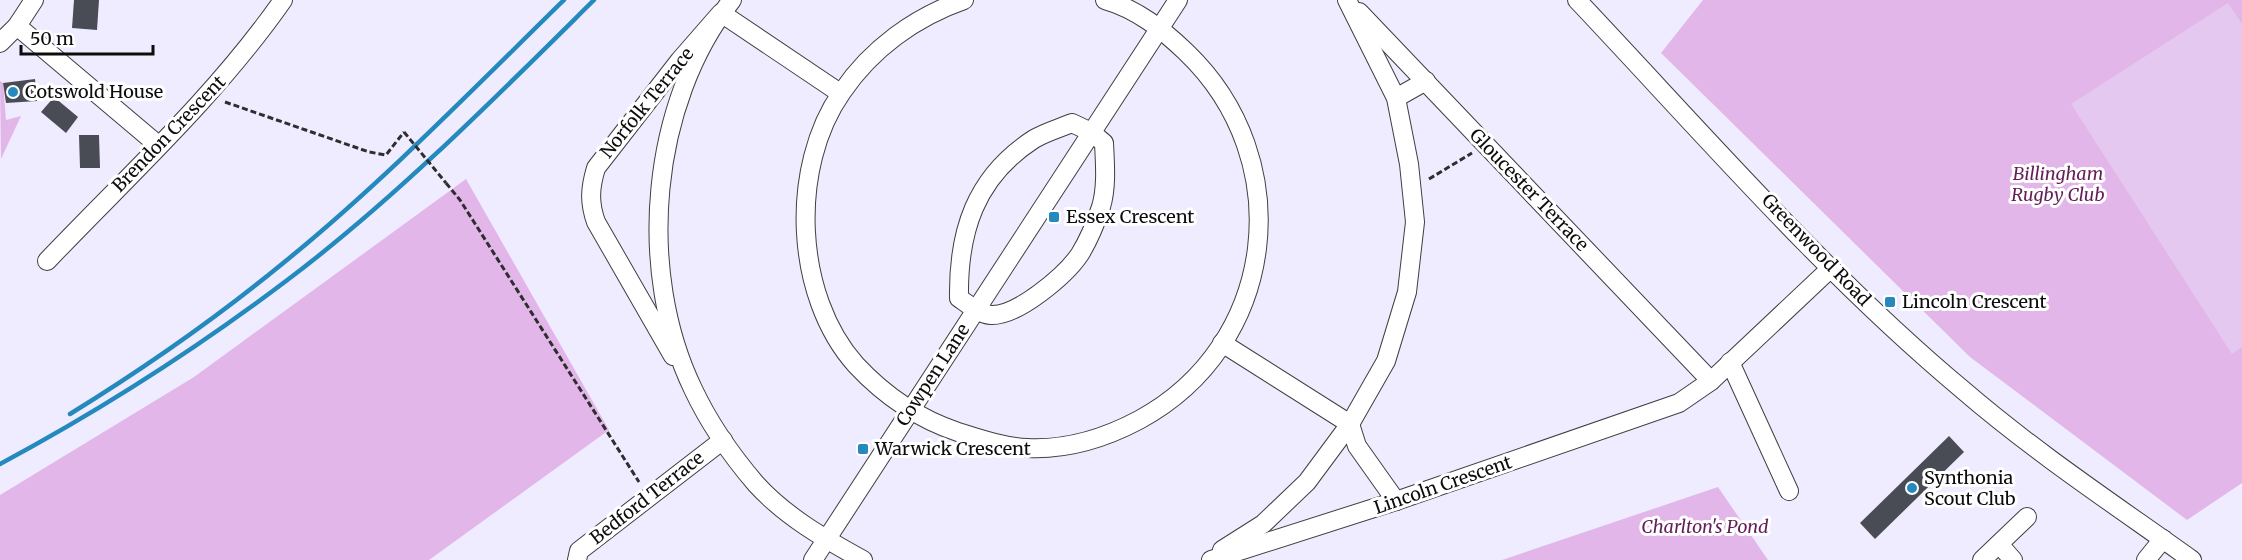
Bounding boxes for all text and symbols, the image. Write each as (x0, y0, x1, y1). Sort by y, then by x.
scale bar (21, 18, 153, 56)
text: 50 m (30, 27, 74, 50)
street label: Norfolk Terrace (595, 43, 698, 163)
street label: Brendon Crescent (107, 71, 230, 197)
place label: Cotswold House (25, 80, 163, 103)
marker: Cotswold House (6, 85, 20, 99)
street label: Gloucester Terrace (1465, 124, 1594, 256)
park label: Billingham Rugby Club (2011, 162, 2105, 206)
street label: Greenwood Road (1757, 189, 1876, 311)
place label: Essex Crescent (1066, 205, 1194, 228)
marker: Essex Crescent (1047, 210, 1061, 224)
place label: Lincoln Crescent (1902, 290, 2046, 313)
marker: Lincoln Crescent (1883, 295, 1897, 309)
street label: Cowpen Lane (891, 319, 974, 430)
place label: Warwick Crescent (874, 437, 1031, 460)
marker: Warwick Crescent (856, 442, 870, 456)
street label: Bedford Terrace (585, 446, 708, 549)
street label: Lincoln Crescent (1371, 450, 1515, 519)
place label: Synthonia Scout Club (1924, 466, 2016, 510)
marker: Synthonia Scout Club (1905, 481, 1919, 495)
park label: Charlton's Pond (1641, 515, 1769, 538)

